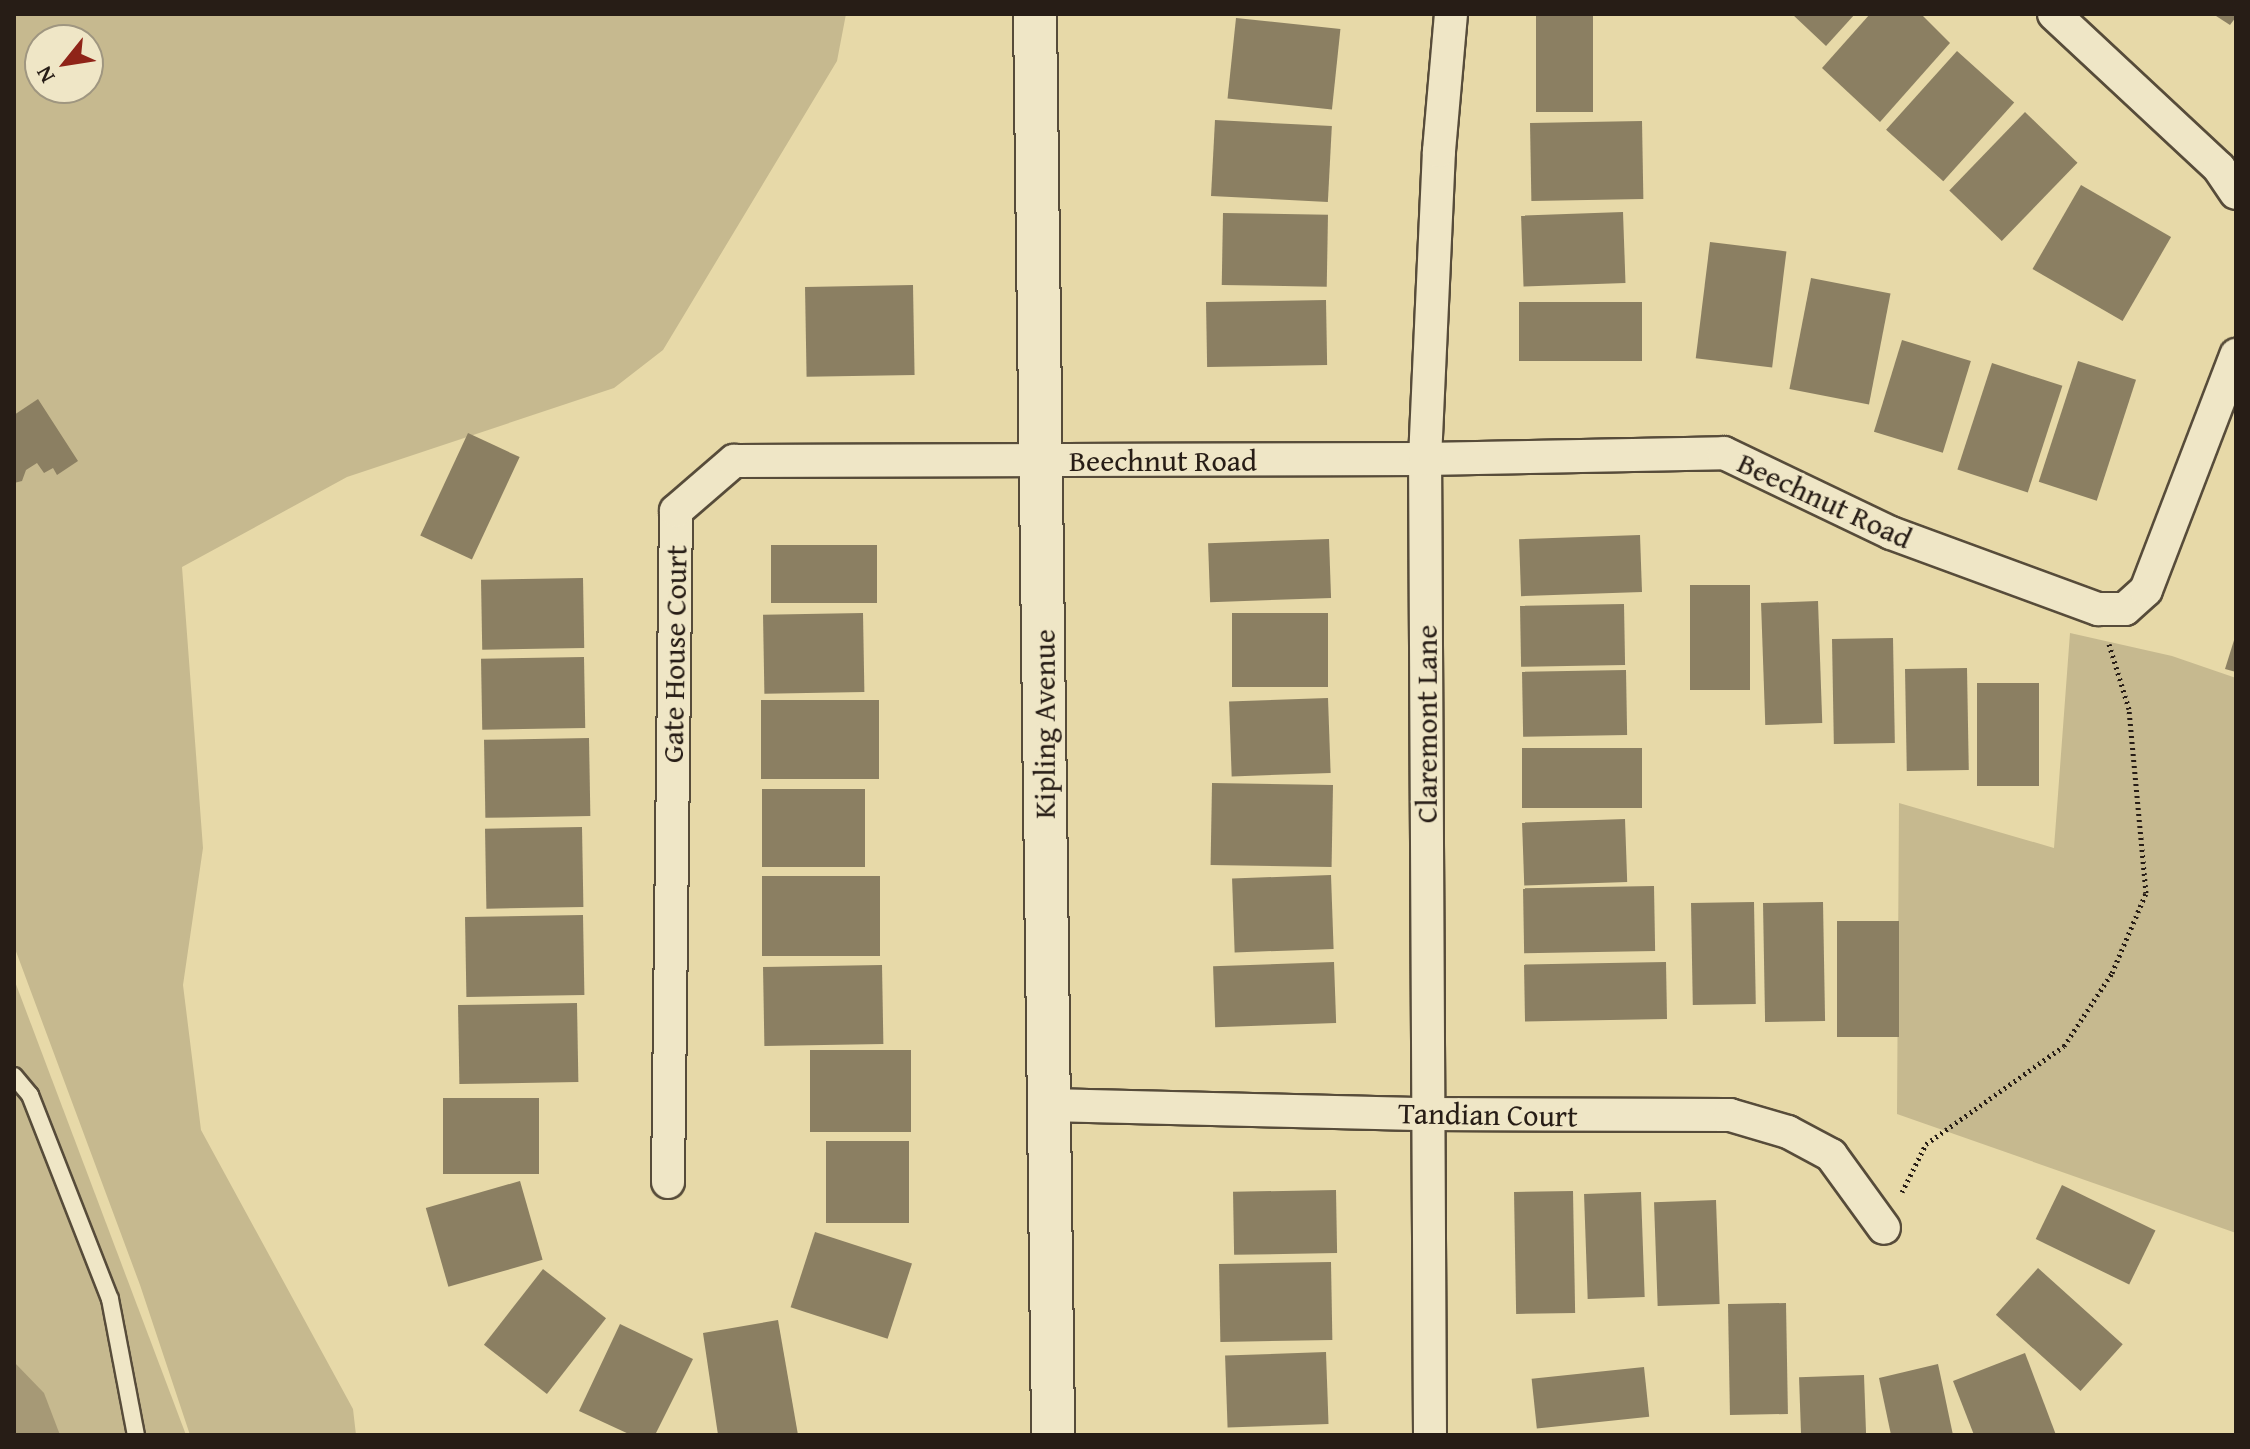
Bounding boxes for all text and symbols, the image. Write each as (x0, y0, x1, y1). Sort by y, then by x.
north arrow (24, 24, 104, 104)
text: N (27, 61, 62, 89)
street label: Beechnut Road (1069, 442, 1257, 478)
street label: Beechnut Road (1732, 444, 1918, 556)
street label: Gate House Court (654, 545, 694, 763)
street label: Claremont Lane (1408, 625, 1444, 823)
street label: Kipling Avenue (1026, 629, 1062, 819)
street label: Tandian Court (1398, 1094, 1578, 1134)

